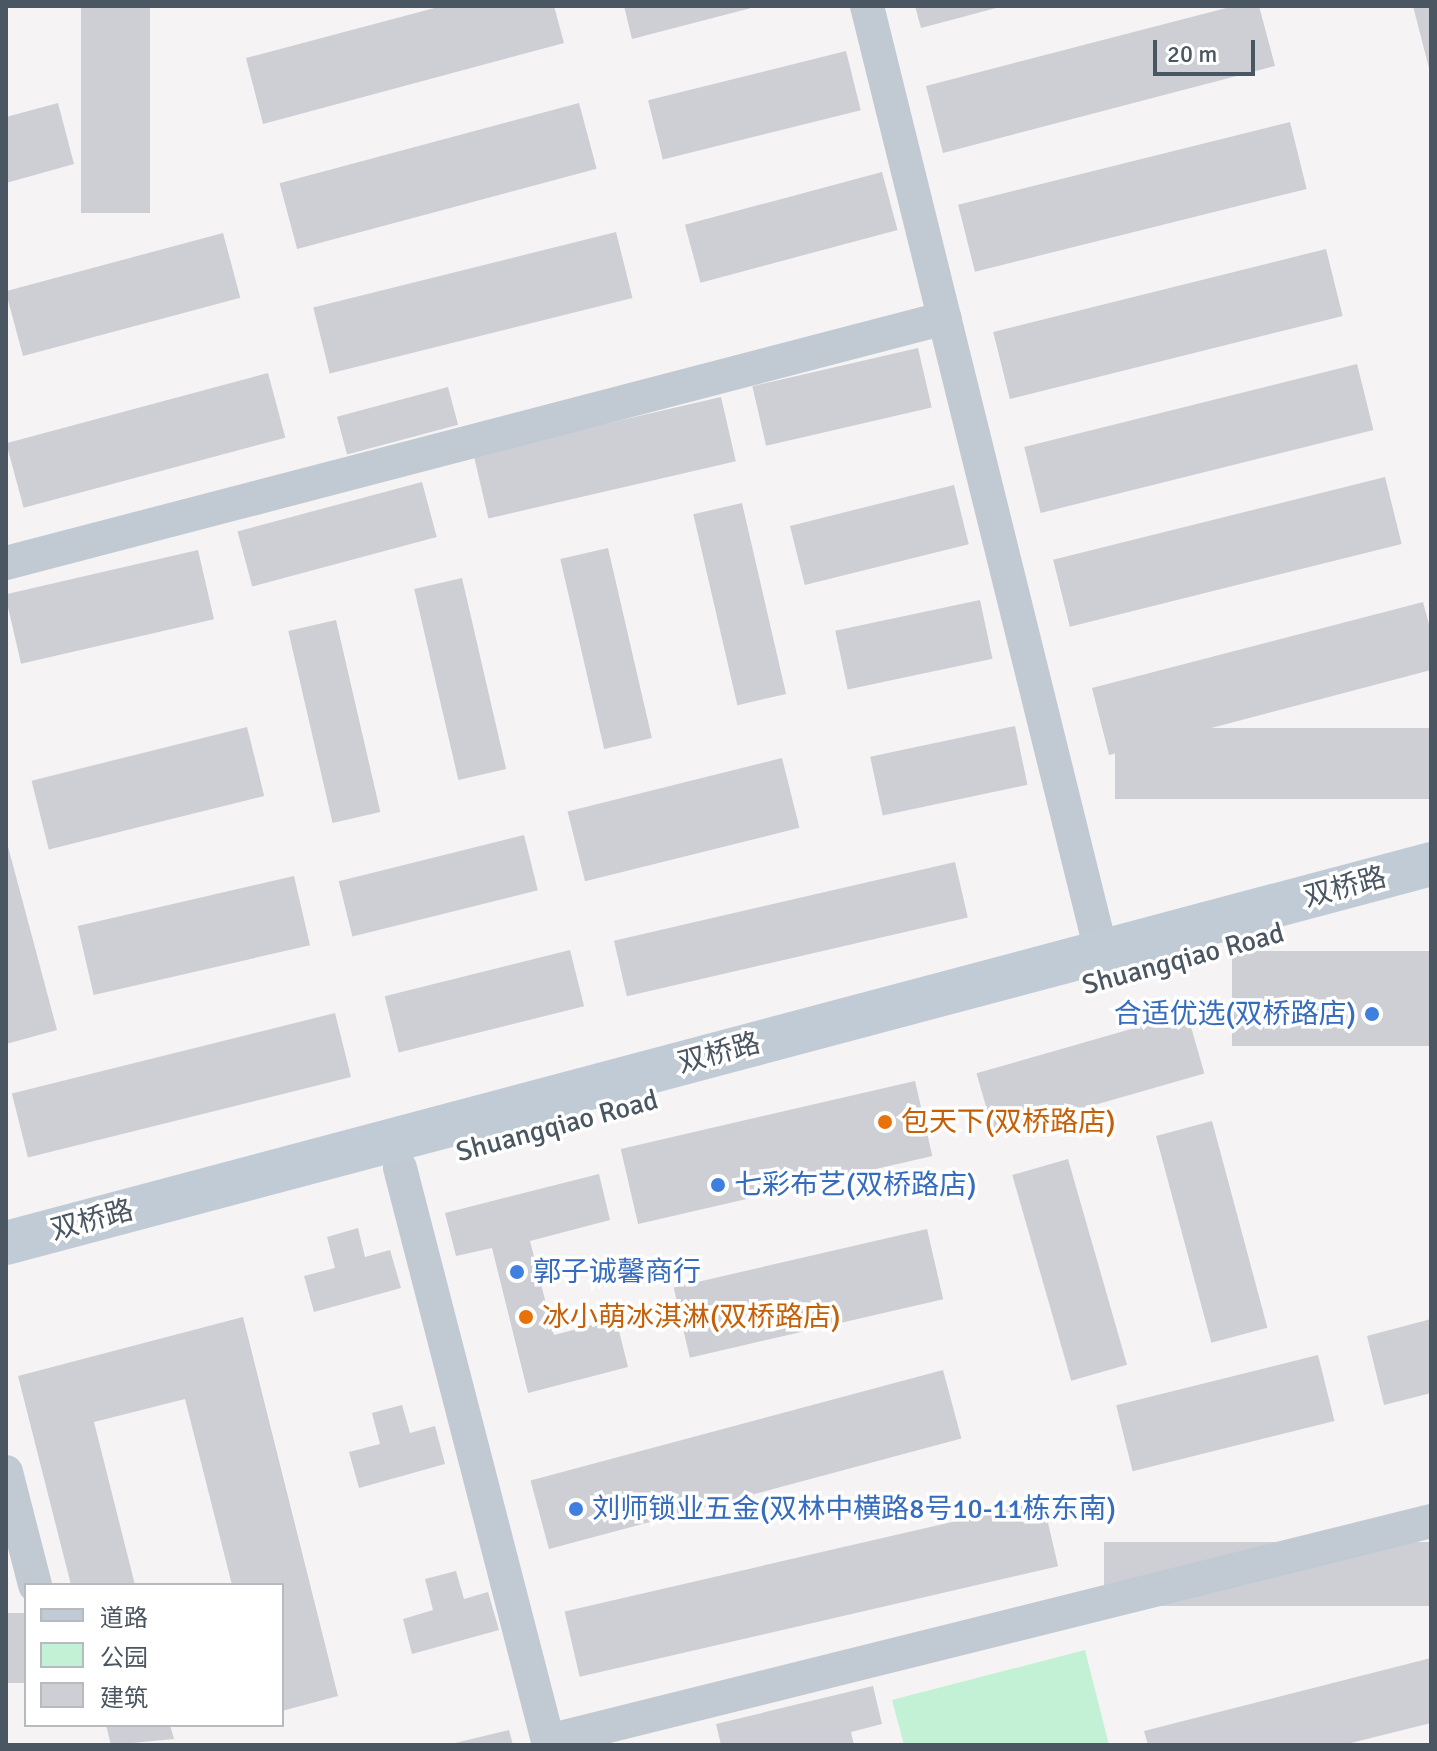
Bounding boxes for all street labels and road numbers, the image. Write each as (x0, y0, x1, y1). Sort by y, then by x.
street label: 双桥路 (1300, 860, 1390, 914)
street label: Shuangqiao Road (1078, 916, 1288, 1002)
street label: 双桥路 (674, 1026, 764, 1080)
street label: Shuangqiao Road (452, 1083, 662, 1169)
street label: 双桥路 (47, 1193, 137, 1247)

